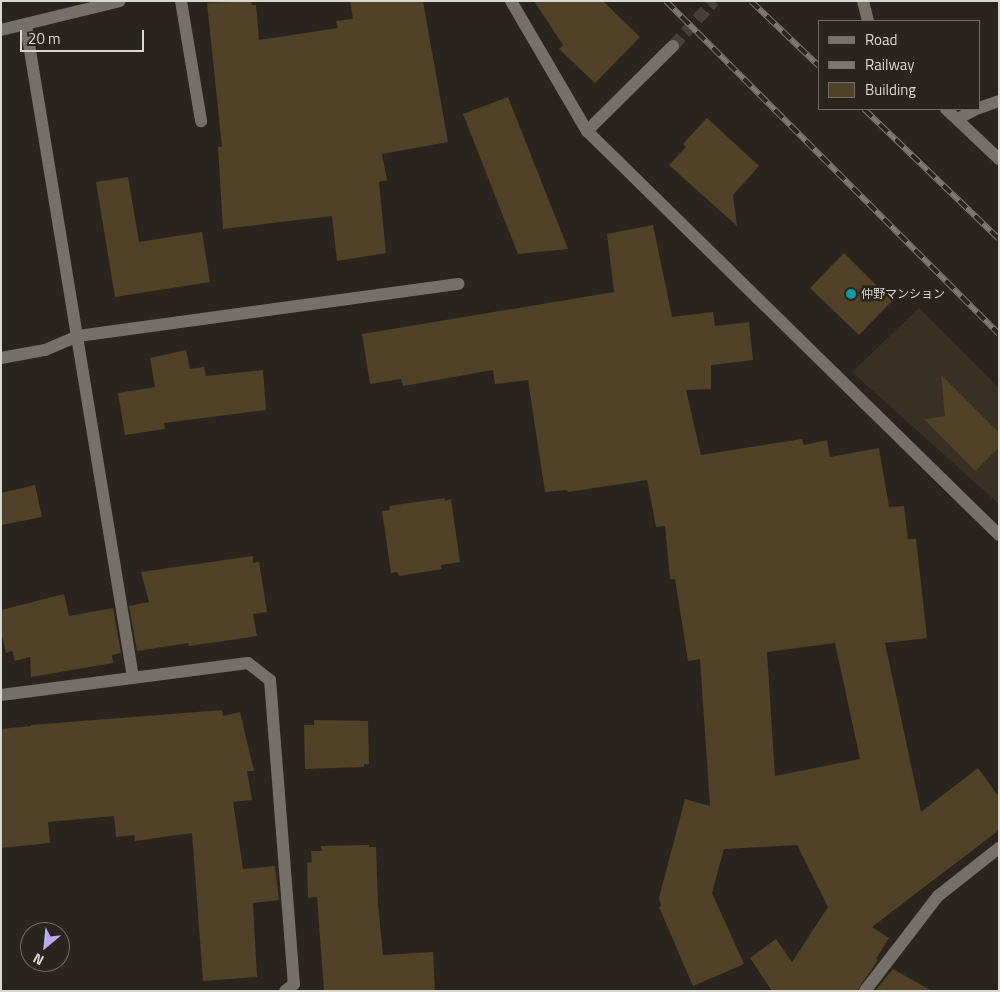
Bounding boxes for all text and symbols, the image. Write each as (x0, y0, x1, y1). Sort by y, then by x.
scale bar (22, 20, 146, 52)
legend (818, 20, 980, 110)
text: 20 m (28, 27, 61, 50)
text: Road (865, 28, 897, 51)
text: Railway (865, 53, 915, 76)
text: Building (865, 78, 916, 101)
place label: 仲野マンション (861, 287, 945, 301)
marker: 仲野マンション (845, 288, 857, 300)
north arrow (20, 922, 70, 972)
text: N (29, 948, 47, 971)

